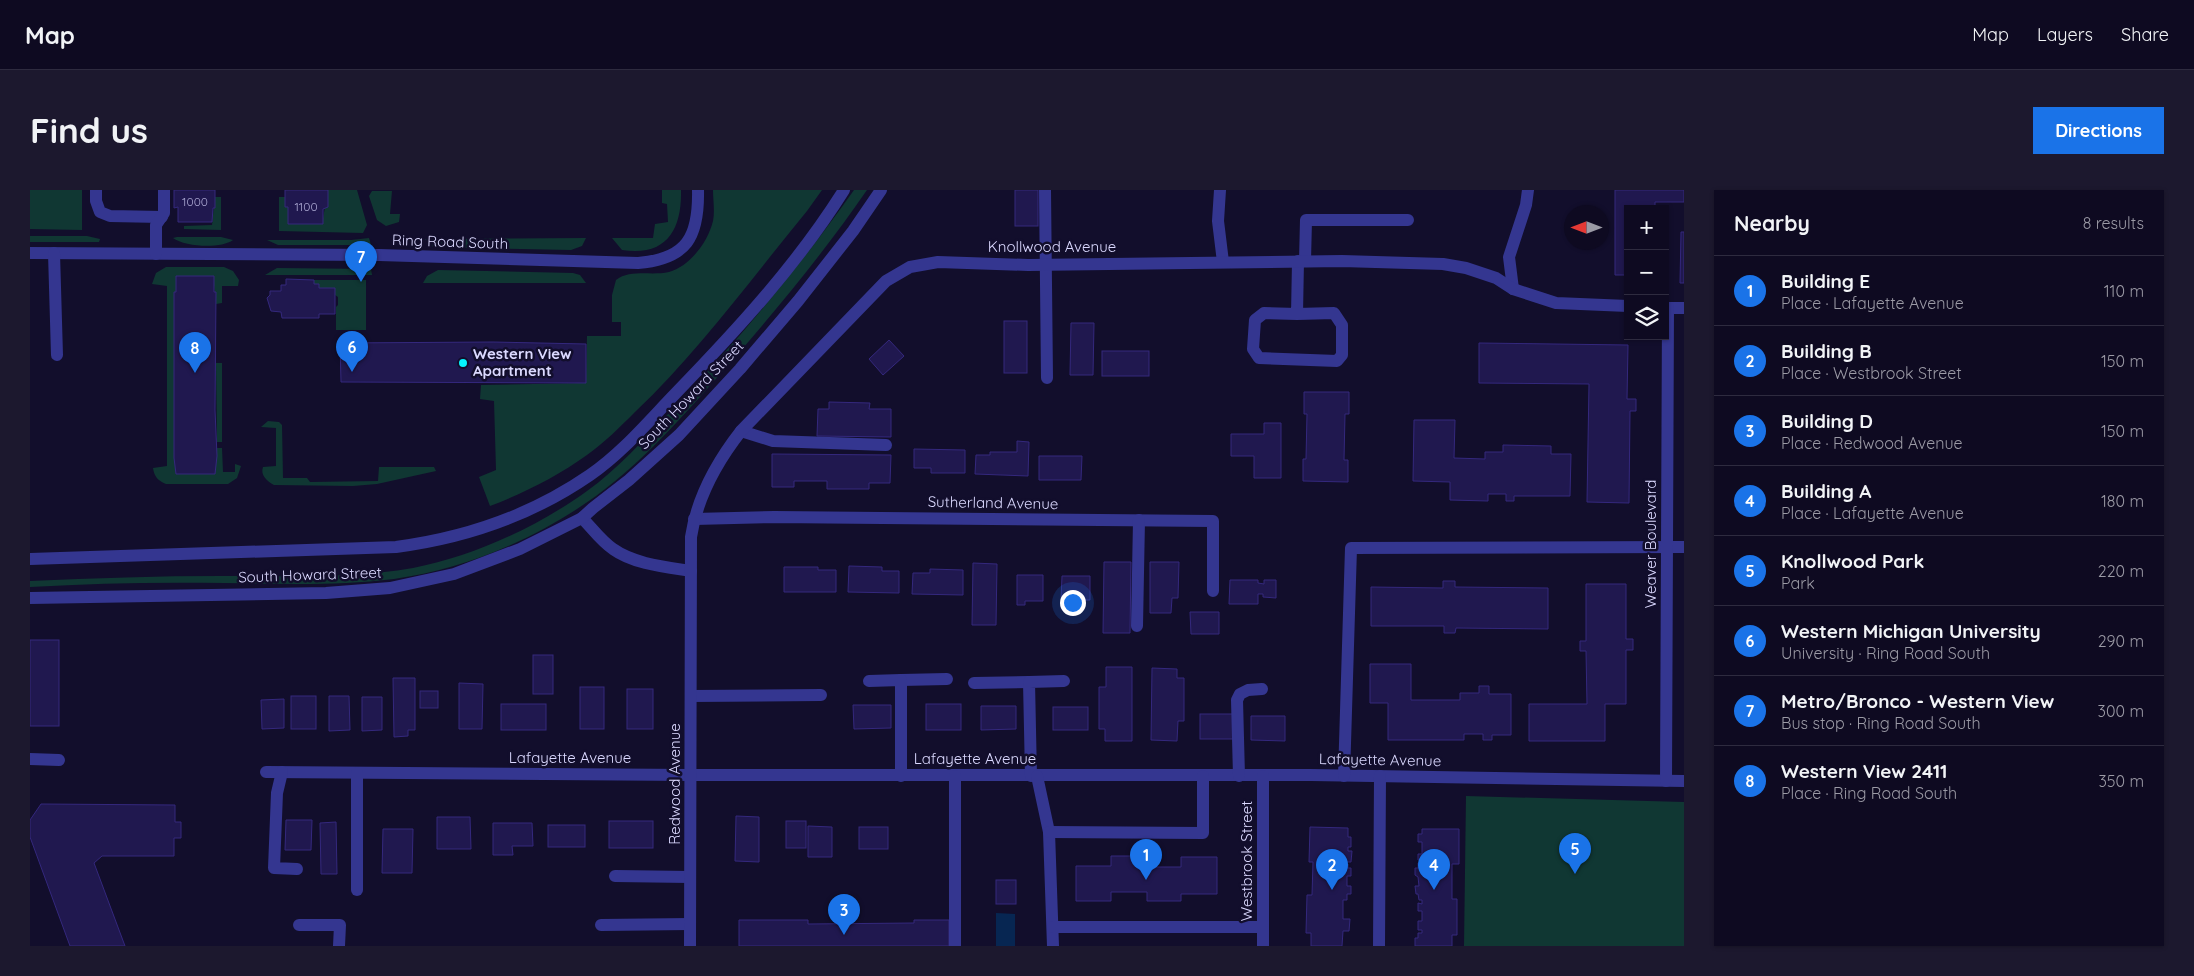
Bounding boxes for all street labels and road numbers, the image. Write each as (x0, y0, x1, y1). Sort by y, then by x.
street label: Ring Road South (392, 230, 508, 253)
street label: Knollwood Avenue (988, 237, 1116, 256)
street label: South Howard Street (634, 336, 747, 453)
street label: Weaver Boulevard (1641, 480, 1660, 608)
street label: Sutherland Avenue (928, 492, 1058, 513)
street label: South Howard Street (238, 562, 382, 587)
street label: Redwood Avenue (665, 723, 684, 845)
street label: Lafayette Avenue (509, 748, 631, 767)
street label: Lafayette Avenue (914, 749, 1036, 768)
street label: Lafayette Avenue (1319, 749, 1441, 770)
street label: Westbrook Street (1237, 801, 1256, 921)

